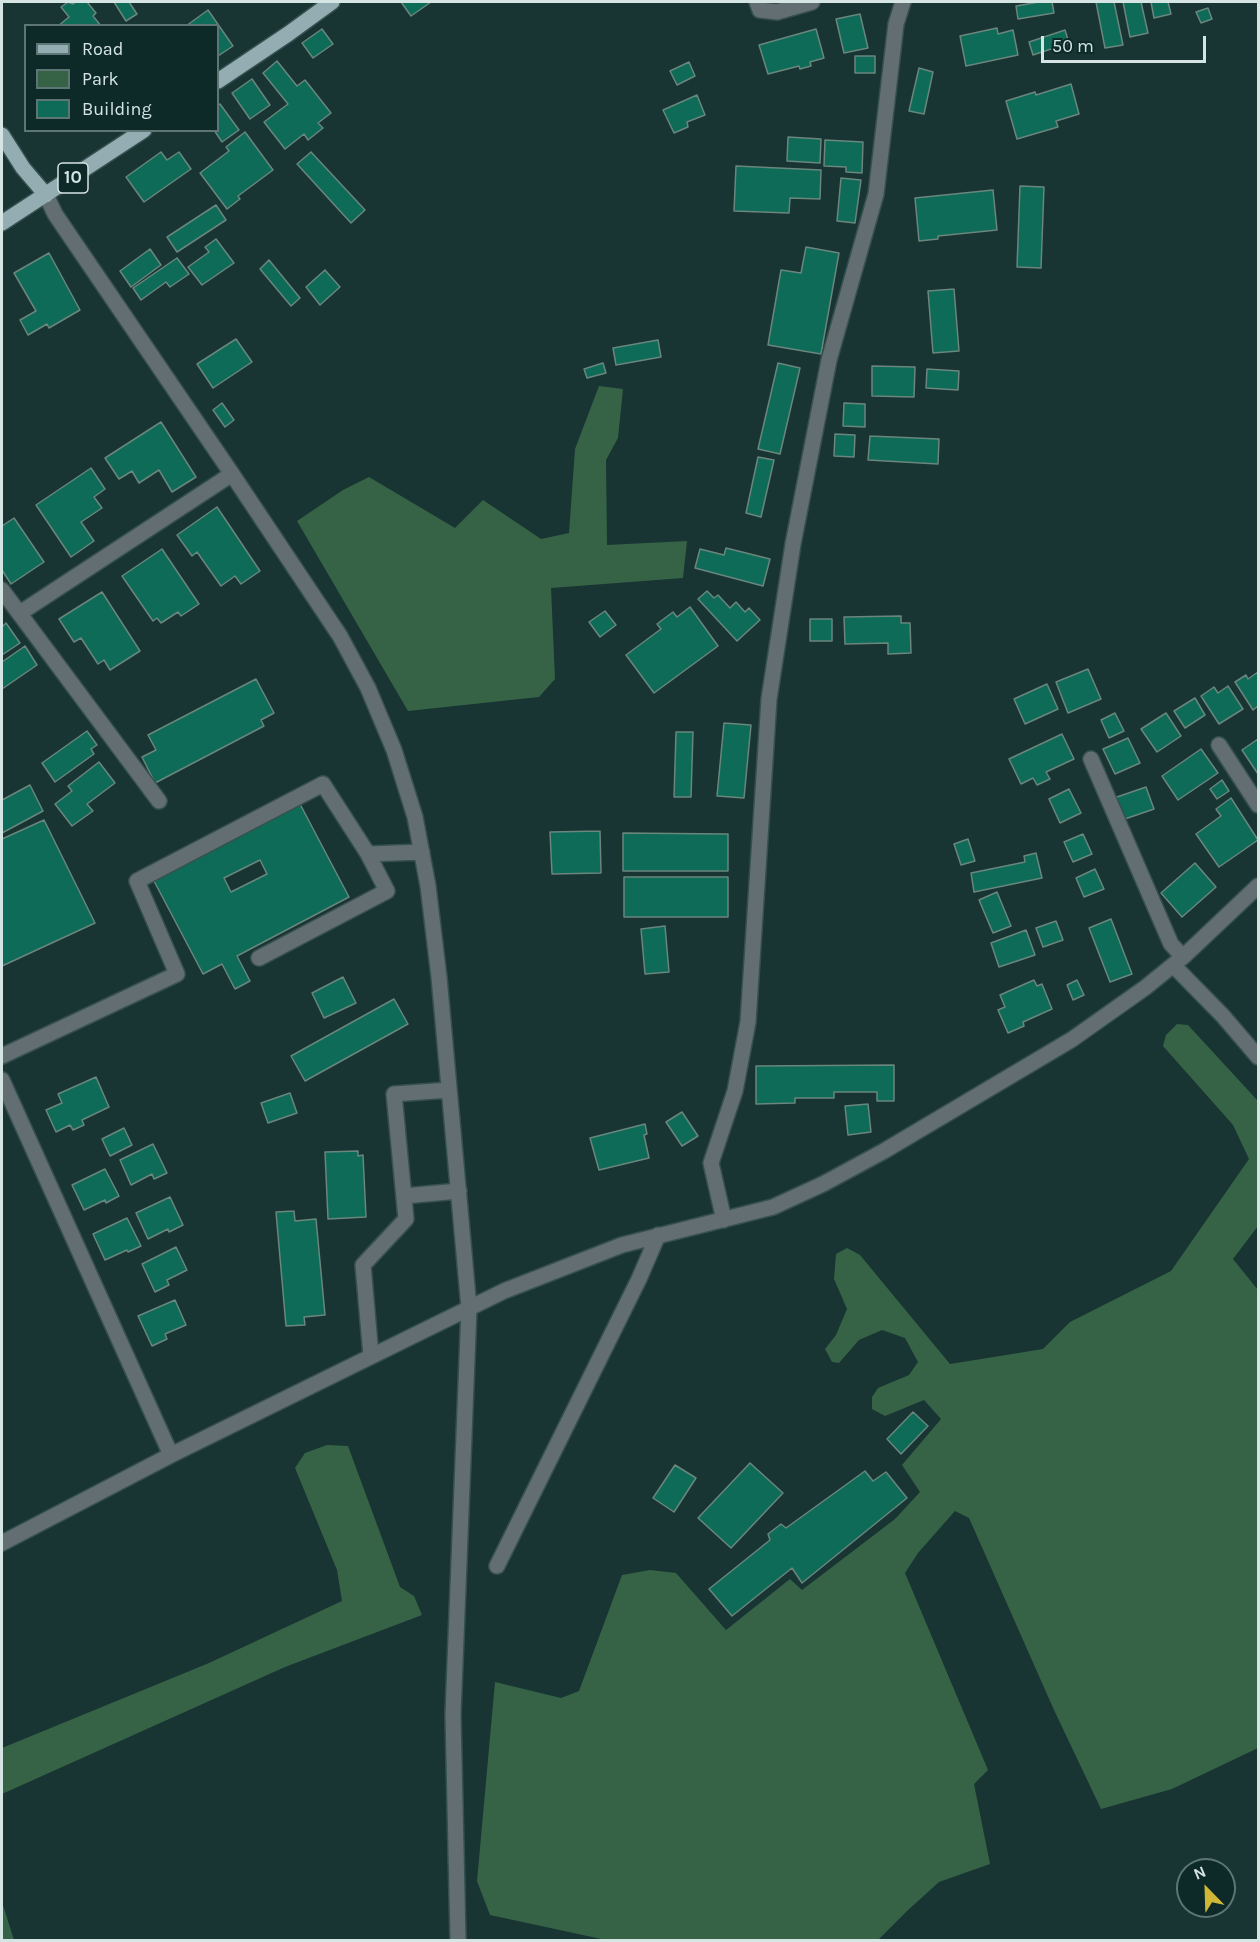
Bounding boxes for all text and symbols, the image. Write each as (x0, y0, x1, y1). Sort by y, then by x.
legend (24, 24, 219, 132)
scale bar (1044, 24, 1209, 62)
text: 50 m (1052, 35, 1094, 57)
text: Road (82, 38, 123, 60)
text: Park (82, 68, 119, 90)
text: Building (82, 98, 152, 120)
road number: 10 (58, 163, 88, 193)
north arrow (1176, 1858, 1236, 1918)
text: N (1191, 1862, 1209, 1884)

